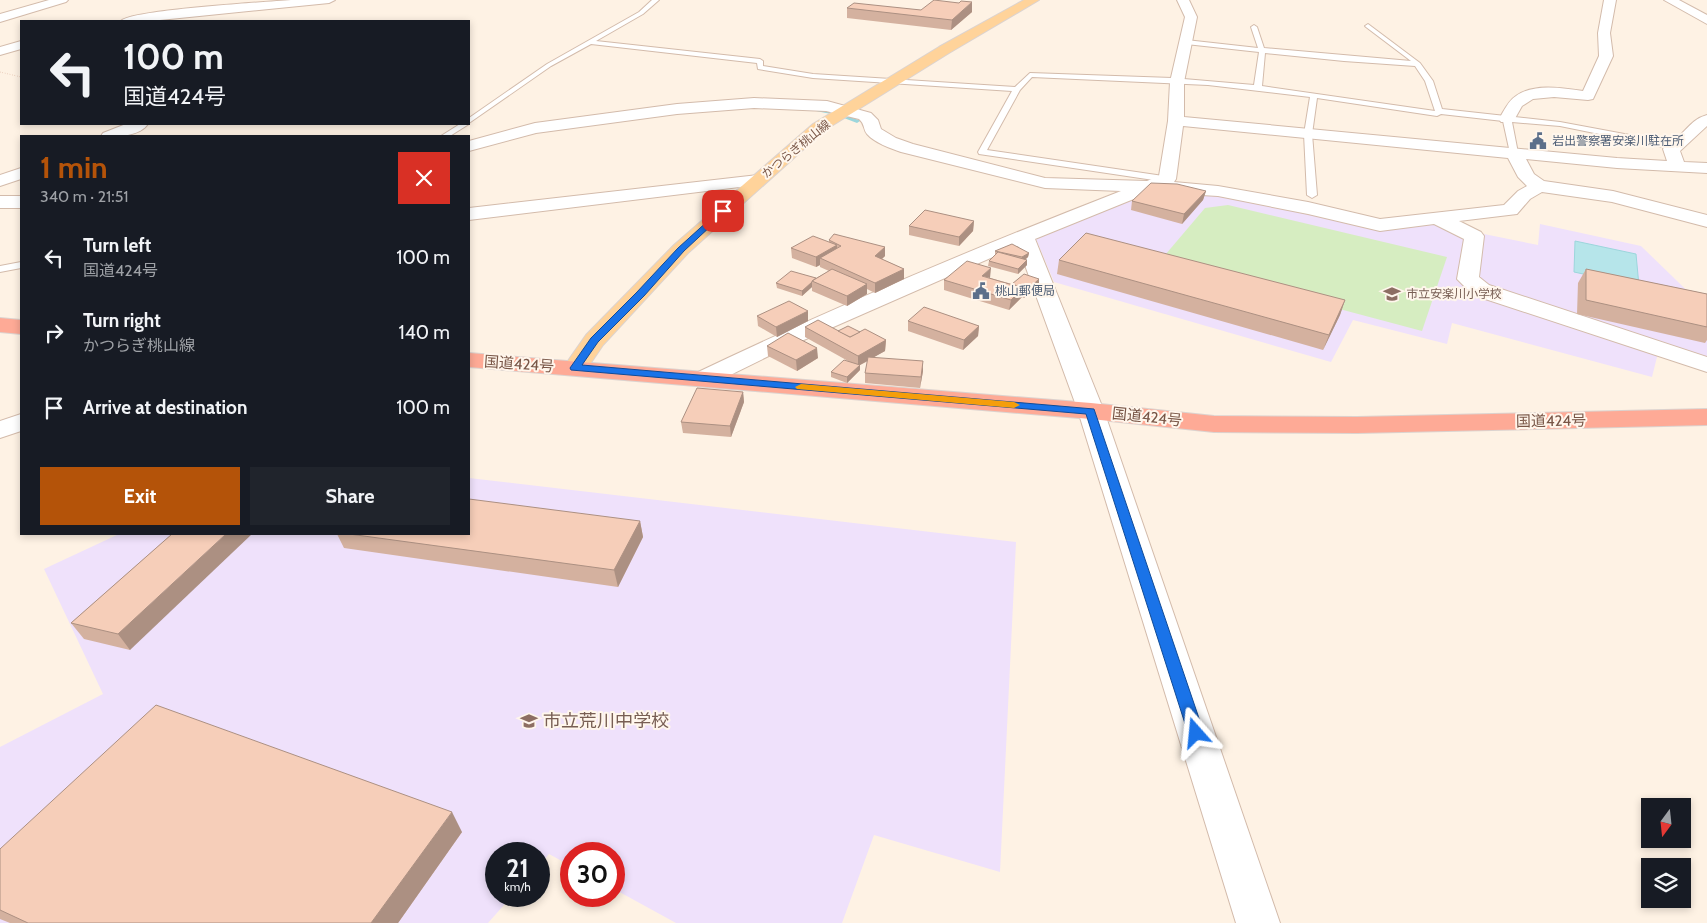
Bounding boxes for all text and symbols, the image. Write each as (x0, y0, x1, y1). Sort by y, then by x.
text: 100 m (123, 35, 224, 78)
icon: left (40, 40, 105, 105)
text: 国道424号 (123, 83, 226, 110)
street label: かつらぎ桃山線 (758, 116, 833, 181)
public building icon: 岩出警察署安楽川駐在所 (1528, 131, 1548, 151)
place label: 岩出警察署安楽川駐在所 (1552, 133, 1684, 148)
text: 1 min (40, 149, 108, 186)
button: close (398, 152, 450, 204)
text: 340 m · 21:51 (40, 187, 129, 206)
pin (702, 190, 744, 232)
icon: arrive (709, 197, 737, 225)
text: Turn left (83, 234, 151, 257)
icon: left (40, 244, 68, 272)
text: 100 m (396, 246, 450, 269)
text: 国道424号 (83, 261, 158, 280)
public building icon: 桃山郵便局 (971, 281, 991, 301)
place label: 桃山郵便局 (995, 283, 1055, 298)
school or university icon: 市立安楽川小学校 (1382, 284, 1402, 304)
place label: 市立安楽川小学校 (1406, 286, 1502, 301)
text: Turn right (83, 309, 161, 332)
icon: right (40, 319, 68, 347)
text: 140 m (399, 321, 450, 344)
text: かつらぎ桃山線 (83, 336, 195, 355)
street label: 国道424号 (483, 353, 555, 375)
icon: arrive (40, 394, 68, 422)
text: Arrive at destination (83, 396, 247, 419)
text: 100 m (396, 396, 450, 419)
street label: 国道424号 (1111, 404, 1183, 430)
street label: 国道424号 (1516, 411, 1586, 431)
button: Exit (40, 467, 240, 525)
button: Share (250, 467, 450, 525)
position arrow (1169, 706, 1221, 758)
place label: 市立荒川中学校 (543, 710, 669, 732)
school or university icon: 市立荒川中学校 (519, 711, 539, 731)
north arrow (1641, 798, 1691, 848)
map controls (1641, 798, 1691, 908)
speed limit sign: 30 (560, 842, 625, 907)
text: 21 (506, 853, 529, 883)
button: layers (1641, 858, 1691, 908)
text: km/h (504, 879, 531, 894)

